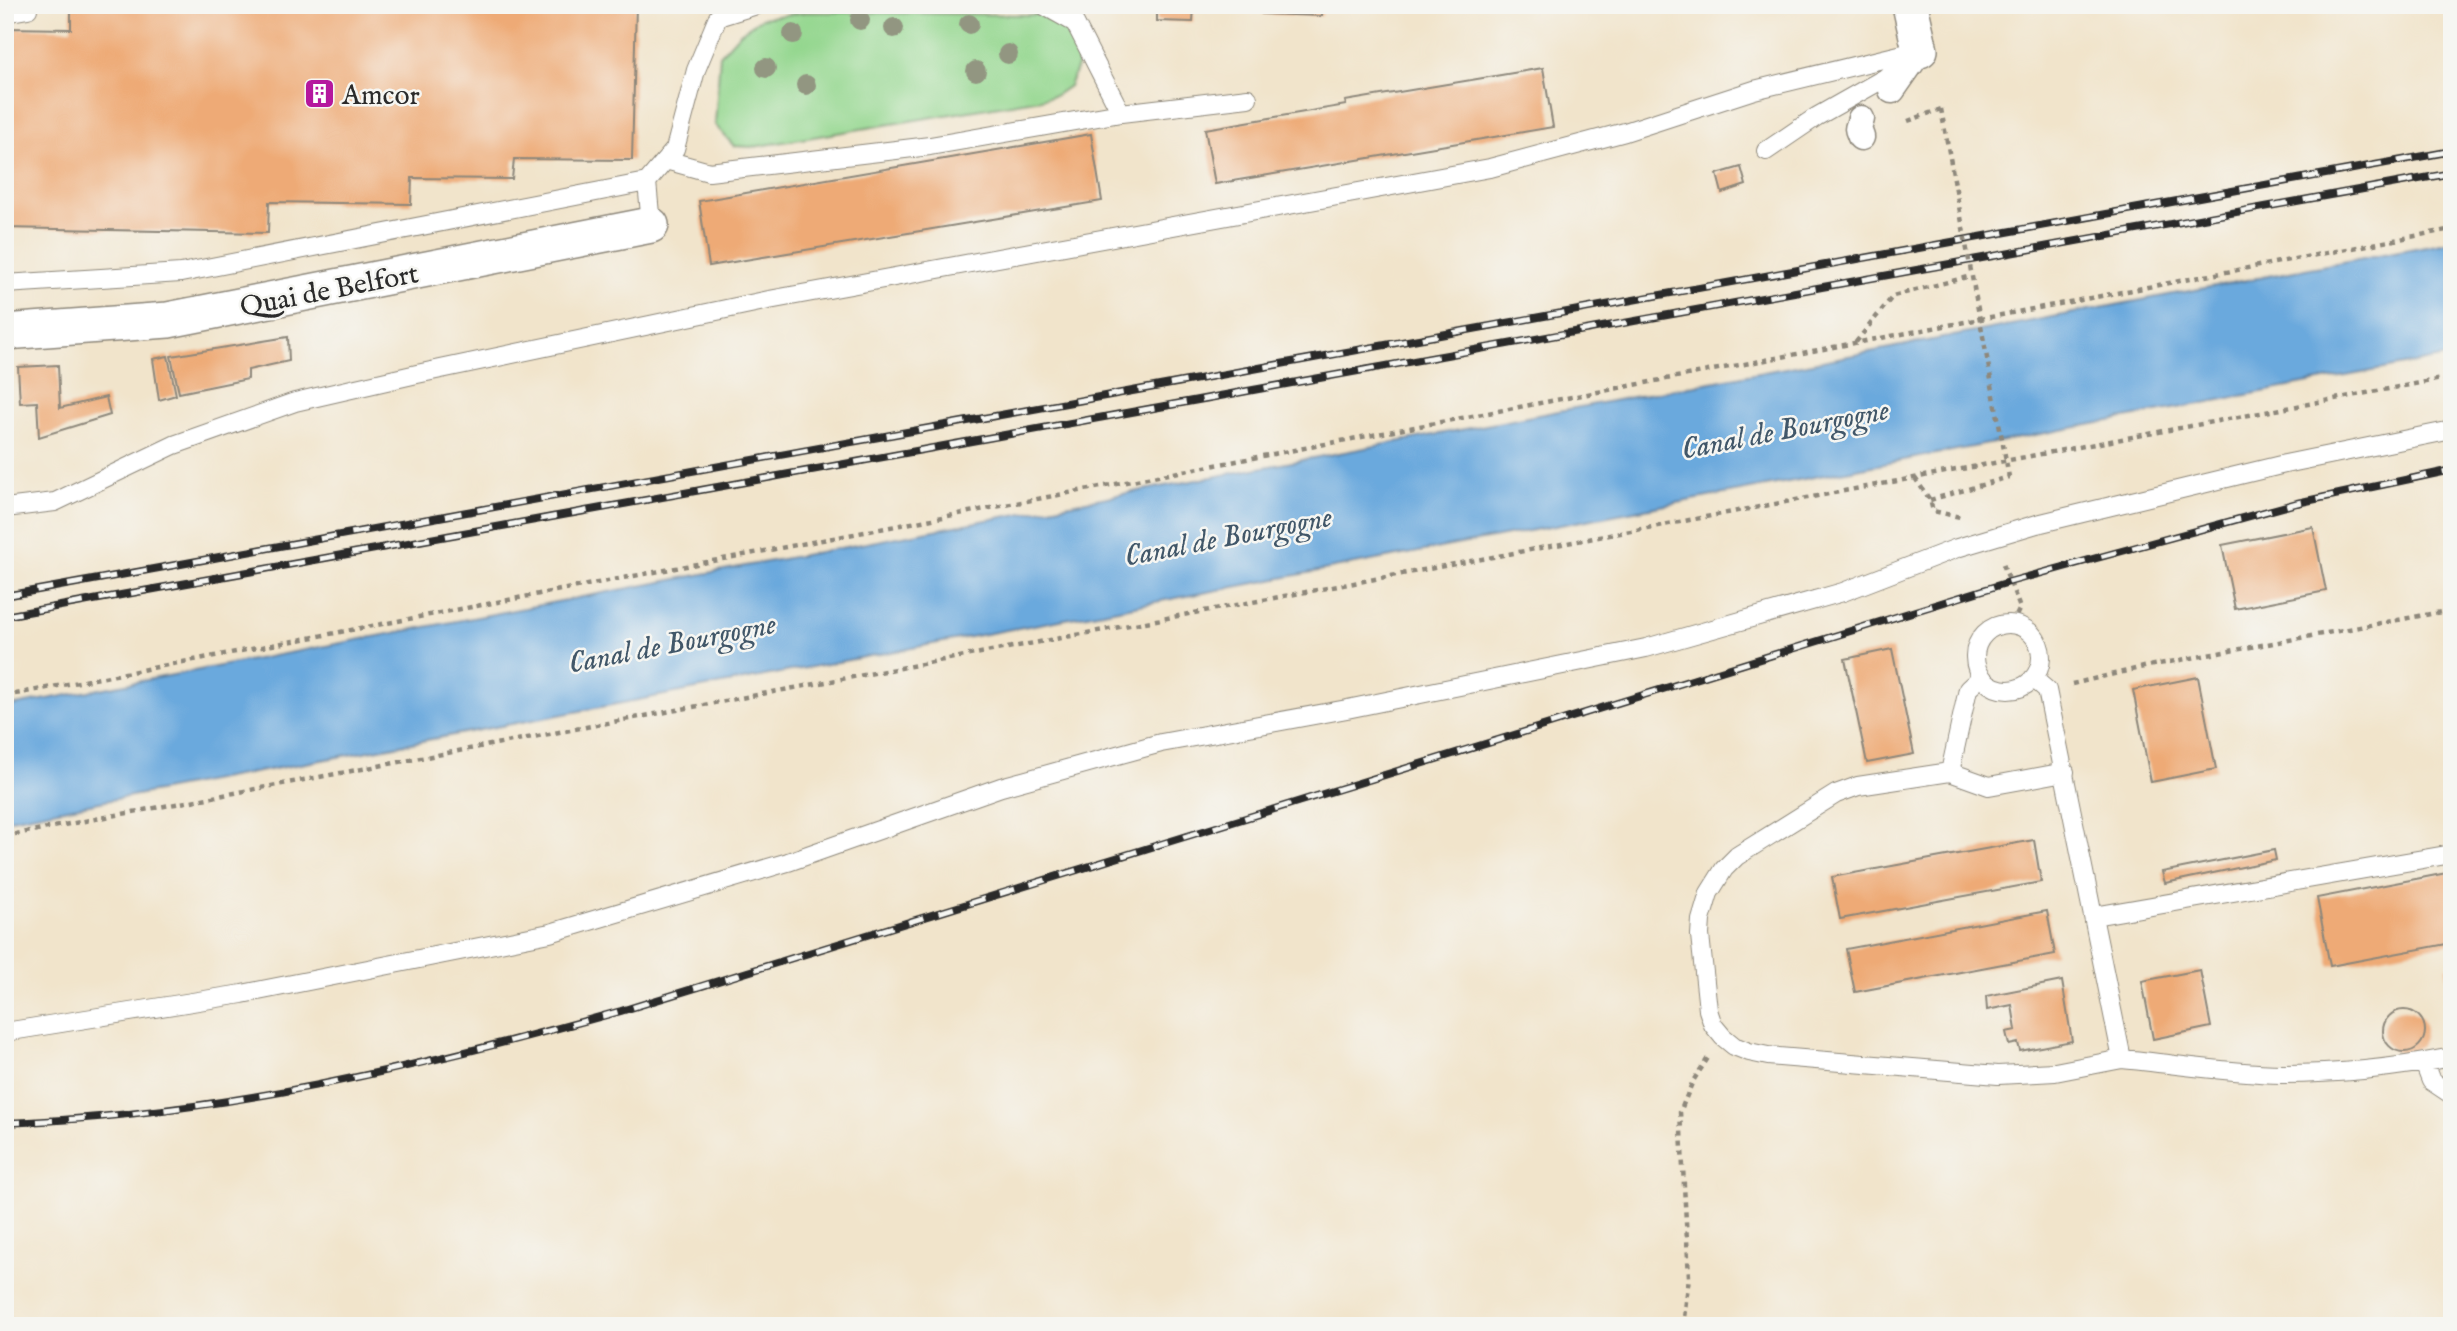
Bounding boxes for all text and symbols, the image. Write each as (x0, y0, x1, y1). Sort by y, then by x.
building icon: Amcor (302, 77, 336, 111)
place label: Amcor (341, 79, 420, 114)
street label: Quai de Belfort (237, 257, 422, 326)
water label: Canal de Bourgogne (1678, 392, 1892, 470)
water label: Canal de Bourgogne (1121, 499, 1335, 577)
water label: Canal de Bourgogne (565, 606, 779, 684)

